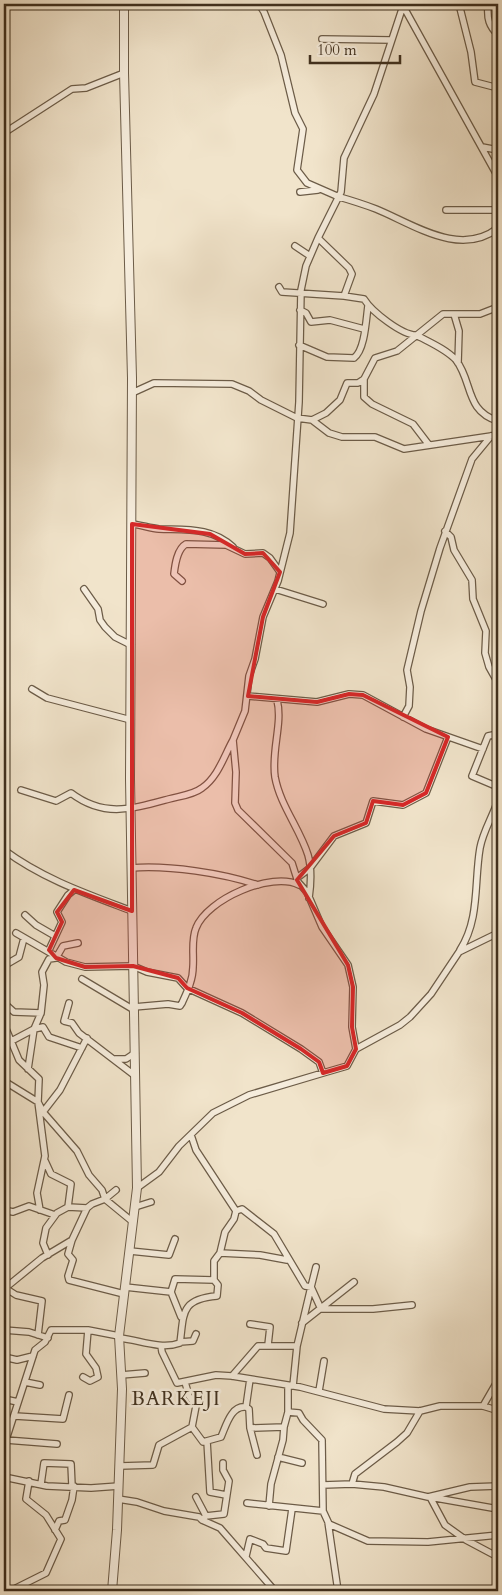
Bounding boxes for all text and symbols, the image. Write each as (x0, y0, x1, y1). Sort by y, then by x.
scale bar (310, 32, 400, 64)
text: 100 m (317, 40, 357, 60)
district label: BARKEJI (131, 1385, 221, 1412)

